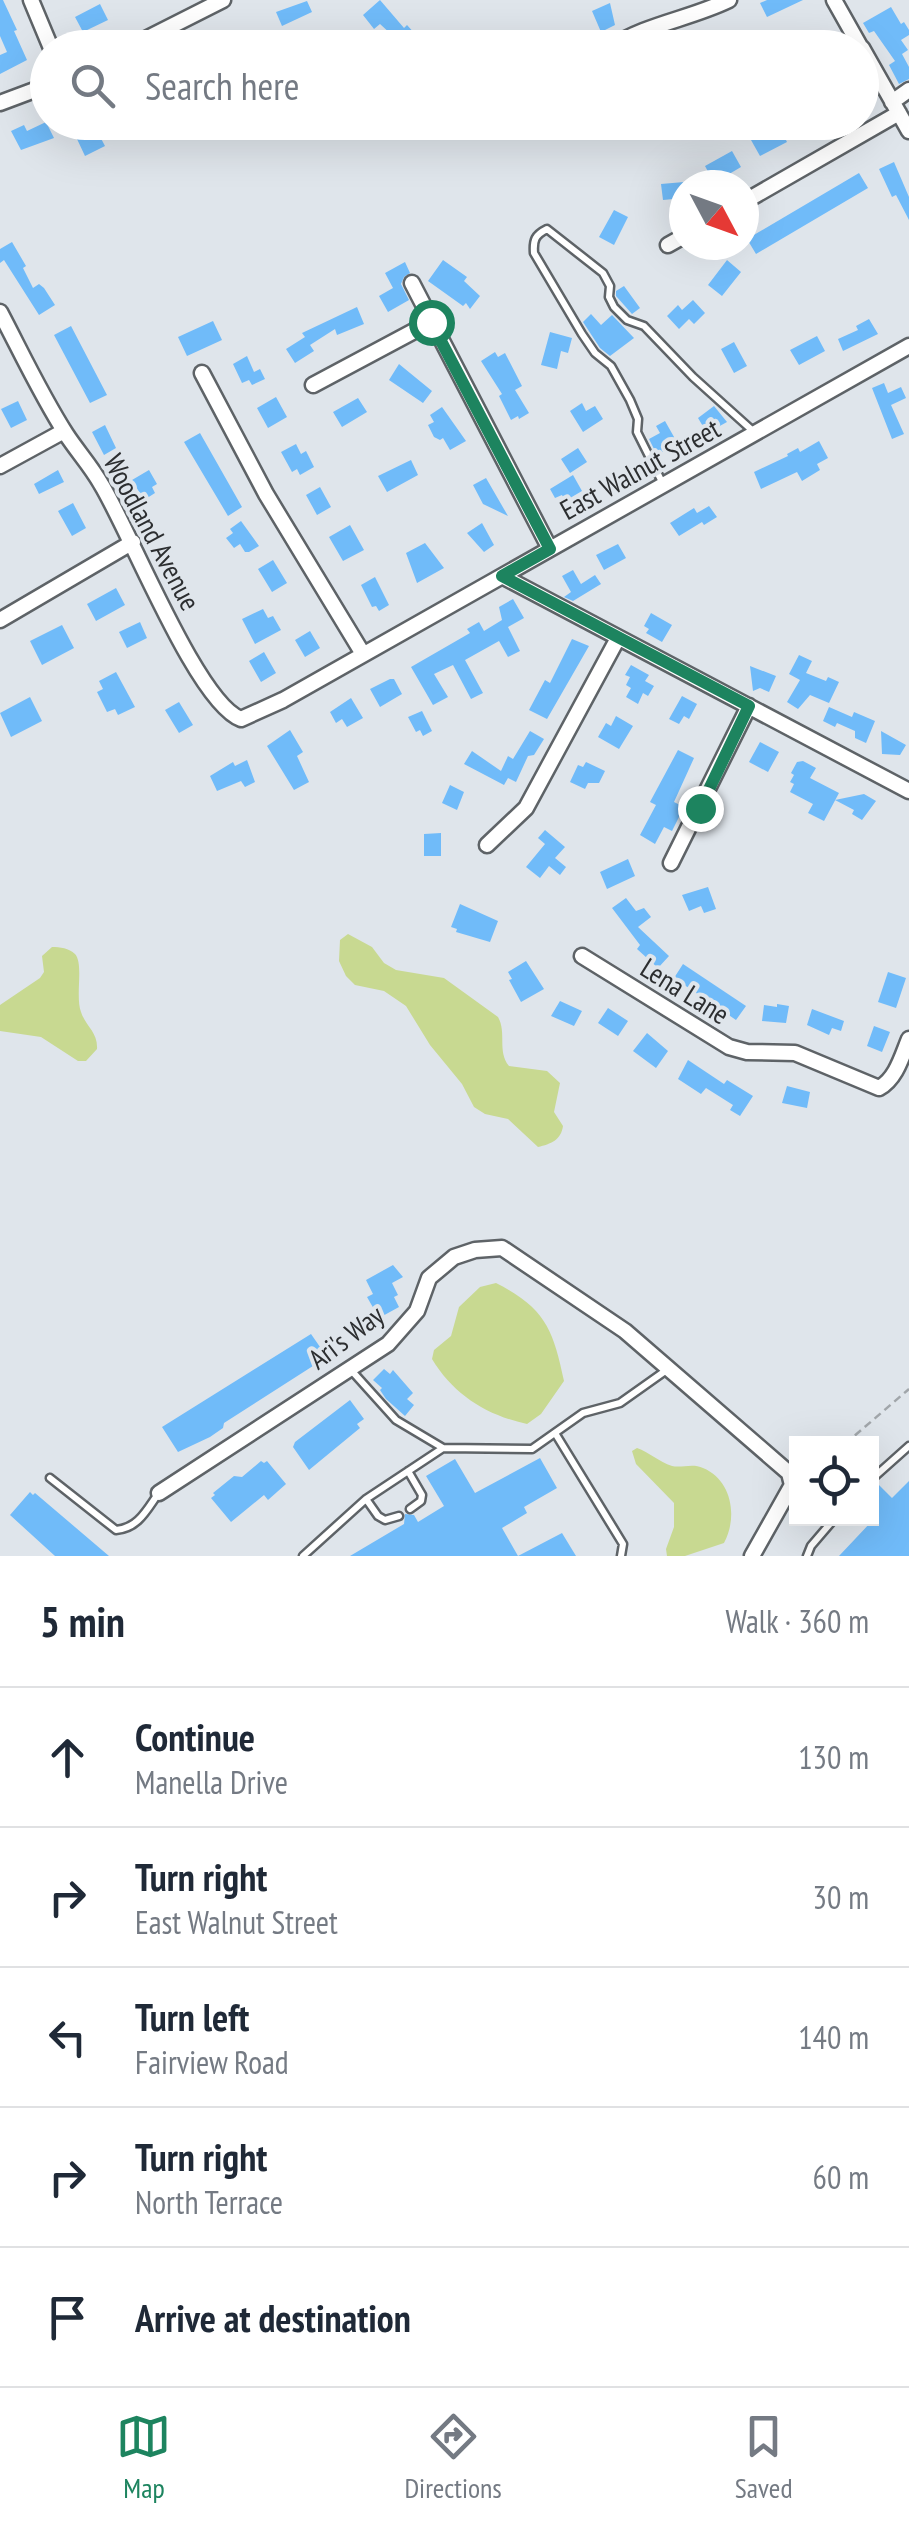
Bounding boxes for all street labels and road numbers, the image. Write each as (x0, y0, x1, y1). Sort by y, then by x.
street label: East Walnut Street (553, 409, 727, 528)
street label: Woodland Avenue (96, 447, 209, 617)
street label: Lena Lane (634, 949, 736, 1032)
street label: Ari's Way (301, 1296, 391, 1377)

